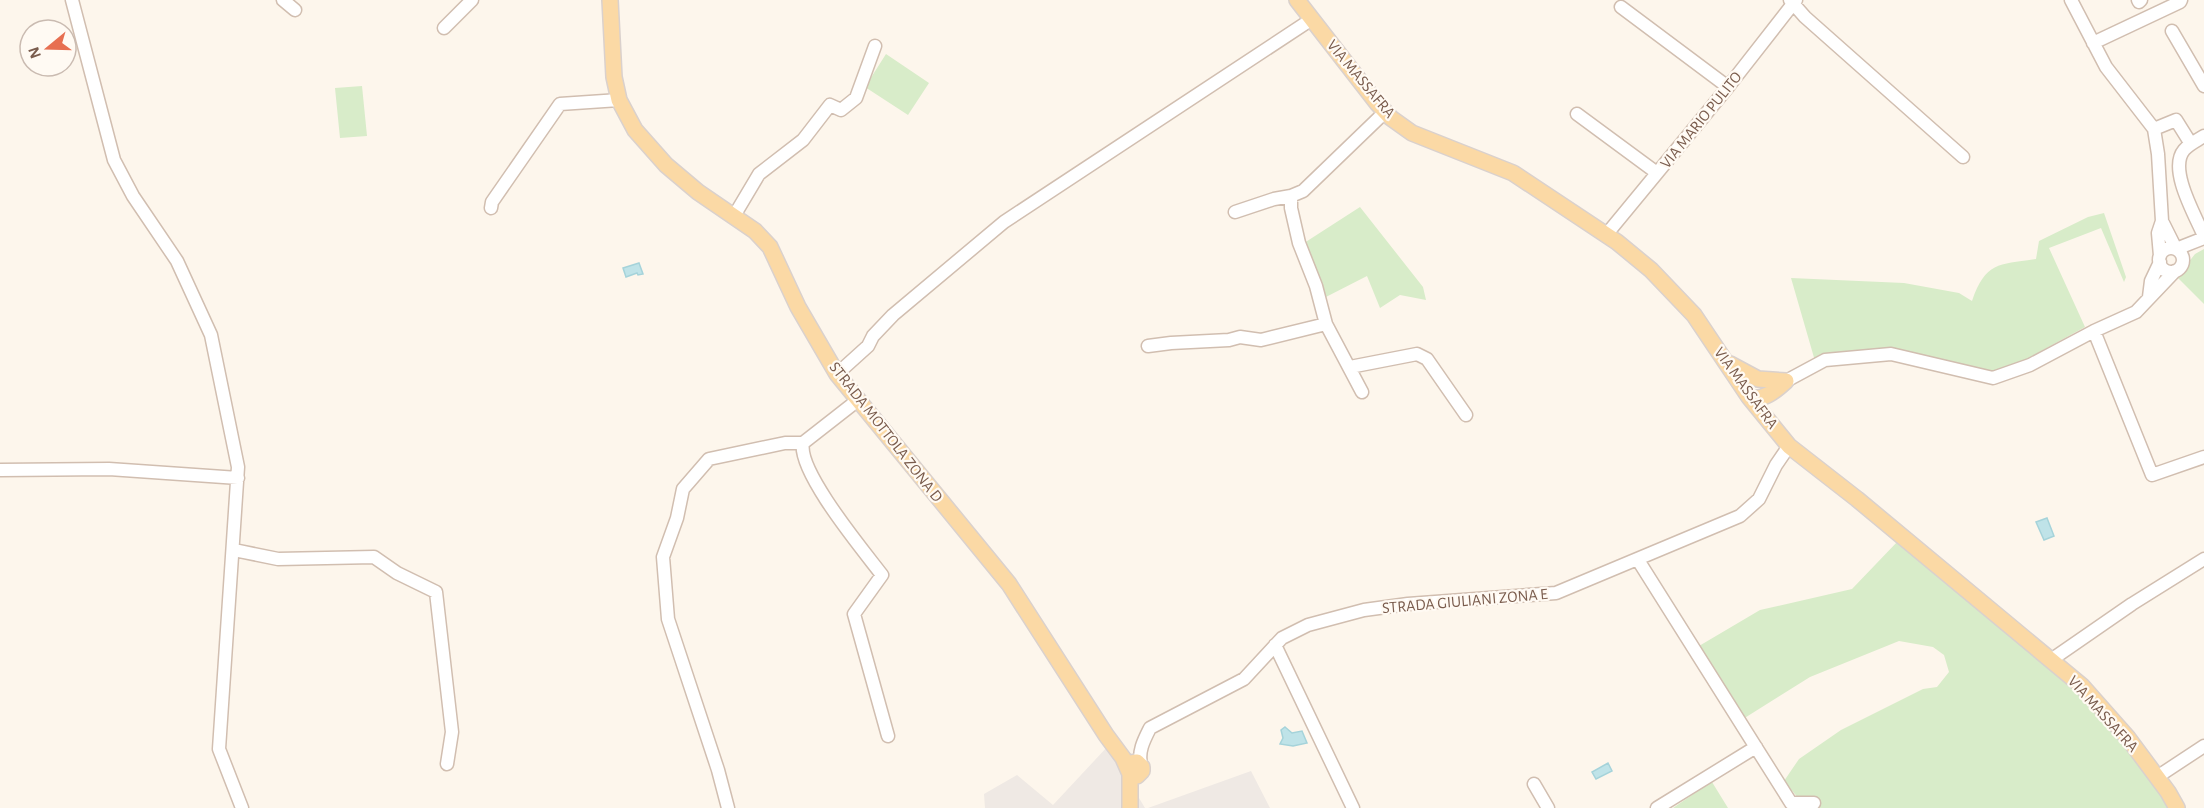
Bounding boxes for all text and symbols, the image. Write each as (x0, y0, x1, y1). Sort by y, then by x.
north arrow (18, 18, 78, 78)
street label: VIA MASSAFRA (1324, 37, 1398, 121)
text: N (25, 45, 44, 60)
street label: VIA MARIO PULITO (1657, 69, 1745, 171)
street label: VIA MASSAFRA (1711, 344, 1781, 432)
street label: STRADA MOTTOLA ZONA D (826, 359, 946, 505)
street label: STRADA GIULIANI ZONA E (1381, 586, 1549, 616)
street label: VIA MASSAFRA (2065, 673, 2141, 755)

